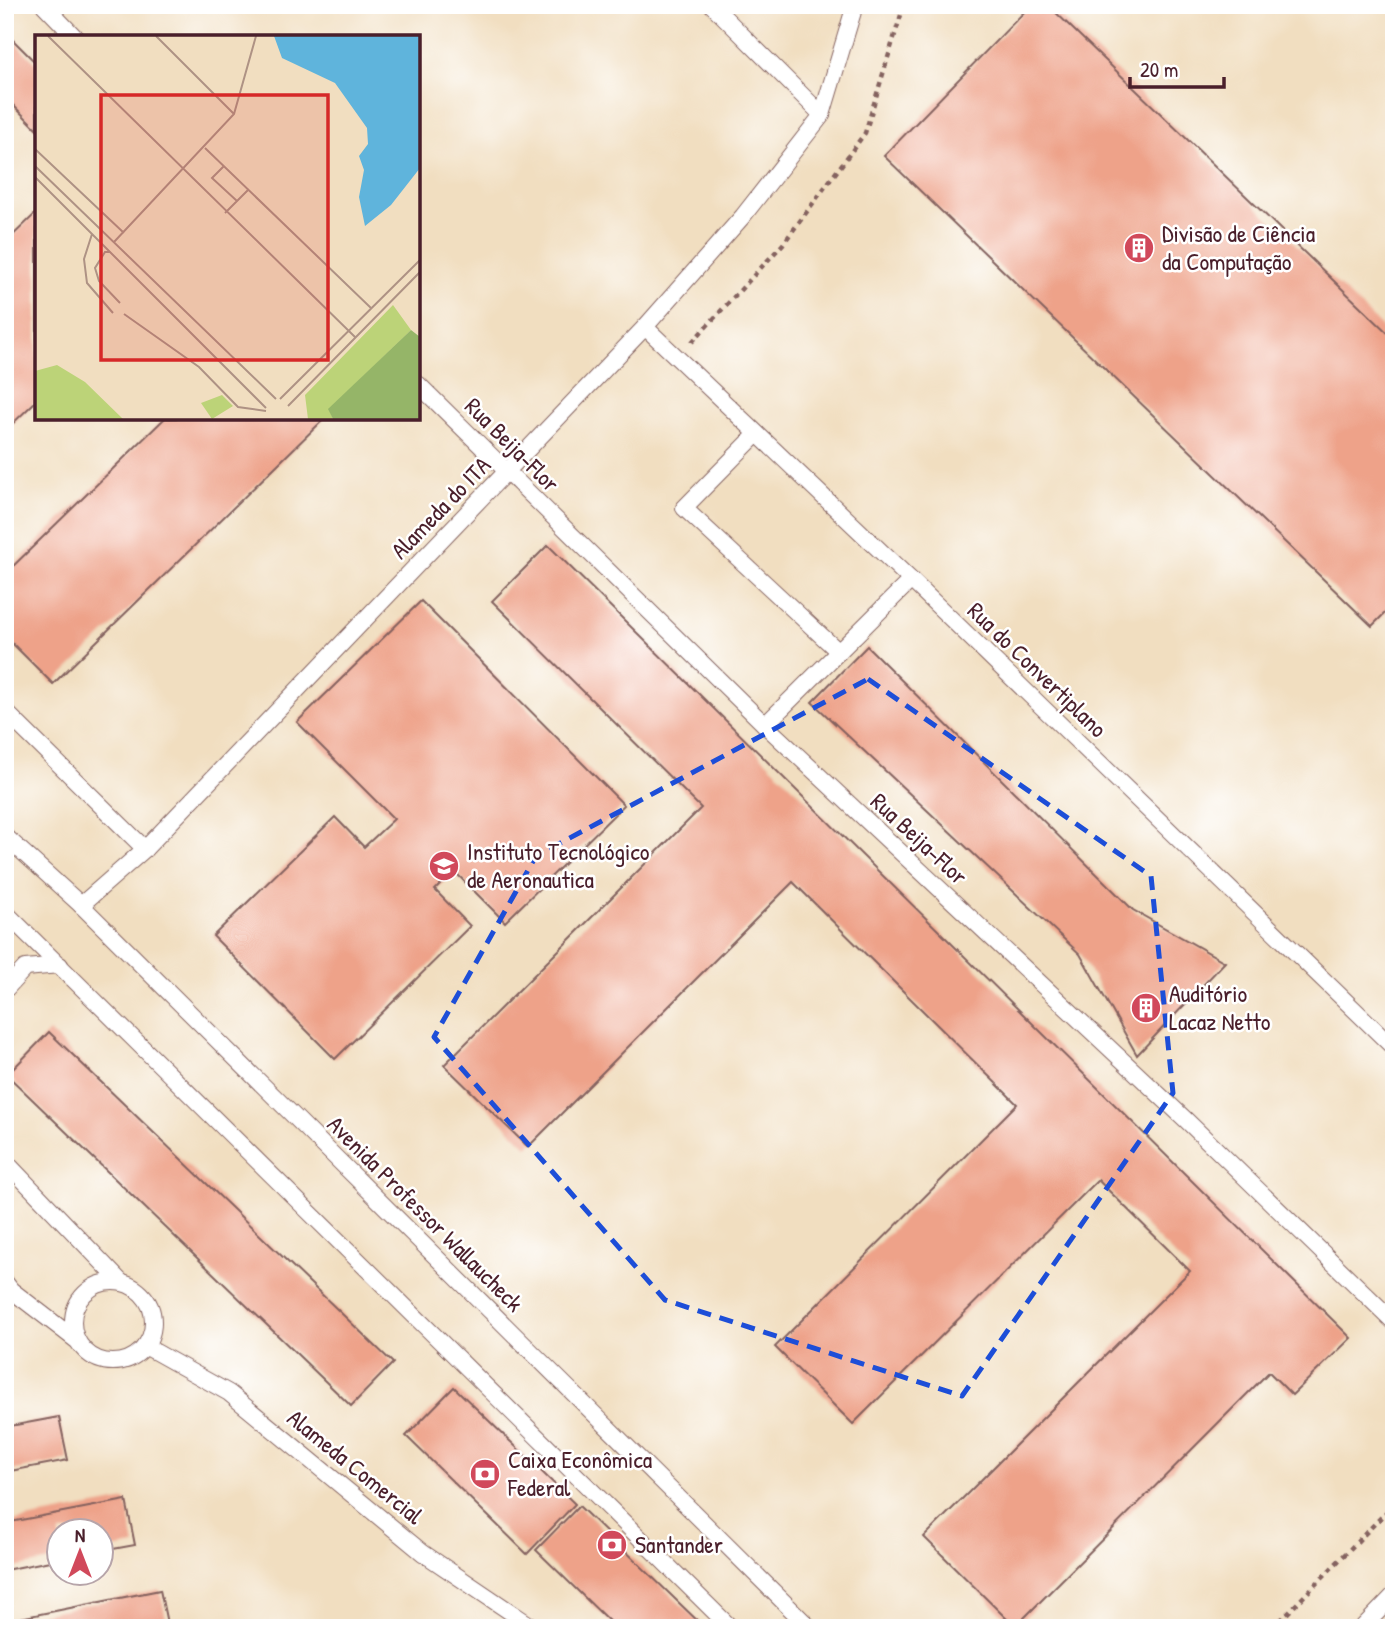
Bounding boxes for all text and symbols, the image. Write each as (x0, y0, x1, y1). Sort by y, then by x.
inset map (35, 35, 420, 420)
scale bar (1130, 46, 1224, 90)
text: 20 m (1140, 55, 1178, 84)
place label: Divisão de Ciência da Computação (1162, 217, 1315, 277)
building icon: Divisão de Ciência da Computação (1122, 231, 1156, 265)
street label: Rua Beija-Flor (458, 390, 567, 499)
street label: Alameda do ITA (383, 449, 497, 565)
street label: Rua do Convertiplano (961, 594, 1115, 744)
street label: Rua Beija-Flor (864, 785, 975, 891)
place label: Instituto Tecnológico de Aeronautica (467, 835, 650, 895)
school or university icon: Instituto Tecnológico de Aeronautica (427, 849, 461, 883)
place label: Auditório Lacaz Netto (1169, 977, 1271, 1037)
building icon: Auditório Lacaz Netto (1129, 991, 1163, 1025)
street label: Avenida Professor Wallaucheck (321, 1108, 531, 1318)
street label: Alameda Comercial (281, 1402, 431, 1531)
place label: Caixa Econômica Federal (507, 1443, 652, 1503)
bank icon: Caixa Econômica Federal (468, 1457, 502, 1491)
north arrow (46, 1518, 116, 1588)
text: N (75, 1522, 85, 1548)
bank icon: Santander (595, 1528, 629, 1562)
place label: Santander (635, 1528, 723, 1560)

